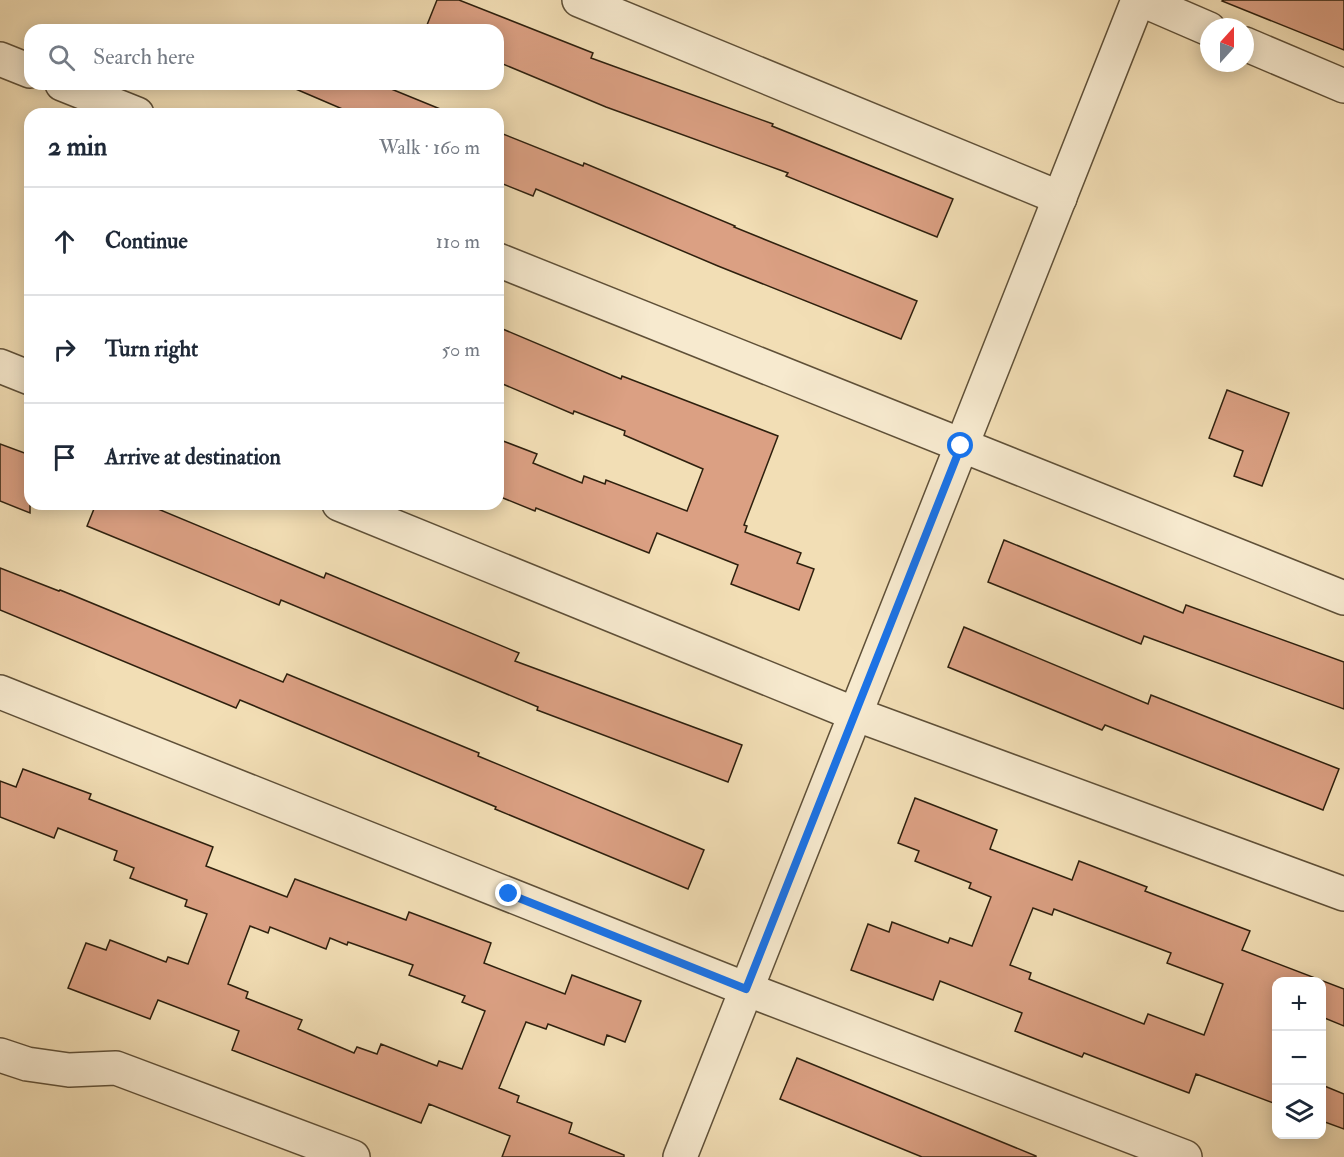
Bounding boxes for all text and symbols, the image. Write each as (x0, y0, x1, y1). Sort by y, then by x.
north arrow (1200, 18, 1254, 72)
search box (24, 24, 504, 90)
icon: search (45, 41, 78, 74)
text: Search here (93, 43, 195, 71)
text: 2 min (48, 131, 107, 163)
text: Walk · 160 m (379, 135, 480, 160)
icon: ahead (48, 225, 81, 258)
text: Continue (105, 227, 188, 255)
text: 110 m (436, 229, 480, 254)
icon: right (48, 333, 81, 366)
text: Turn right (105, 335, 198, 363)
text: 50 m (441, 337, 480, 362)
route start (947, 432, 973, 458)
icon: arrive (48, 441, 81, 474)
text: Arrive at destination (105, 443, 281, 471)
route end (495, 880, 521, 906)
map controls (1272, 977, 1326, 1139)
button: + (1272, 977, 1326, 1031)
button: − (1272, 1031, 1326, 1085)
button: layers (1272, 1085, 1326, 1139)

